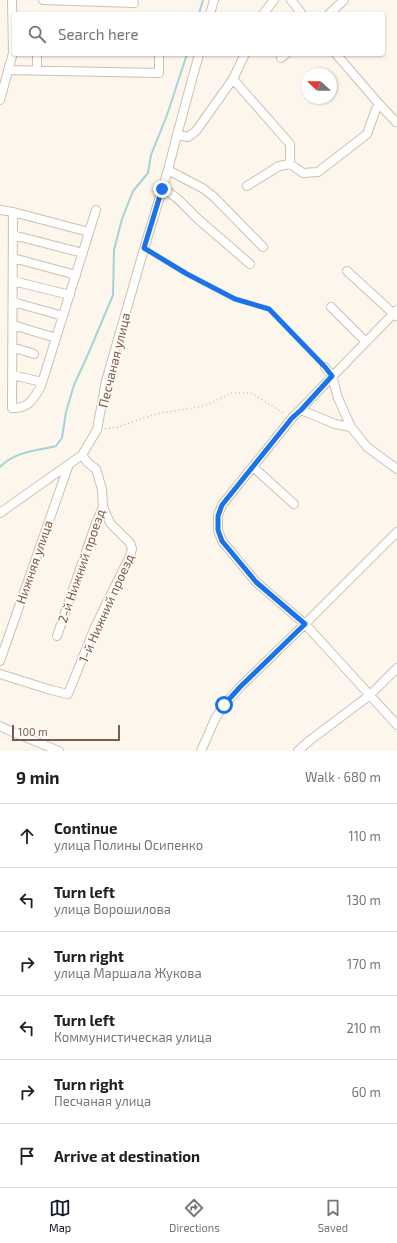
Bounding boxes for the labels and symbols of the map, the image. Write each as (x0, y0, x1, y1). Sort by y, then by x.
north arrow (301, 68, 337, 104)
route end (153, 180, 171, 198)
street label: Песчаная улица (94, 311, 134, 409)
street label: 2-й Нижний проезд (54, 507, 108, 625)
street label: Нижняя улица (12, 518, 56, 606)
street label: 1-й Нижний проезд (75, 551, 137, 665)
route start (215, 696, 233, 714)
scale bar (12, 723, 120, 742)

